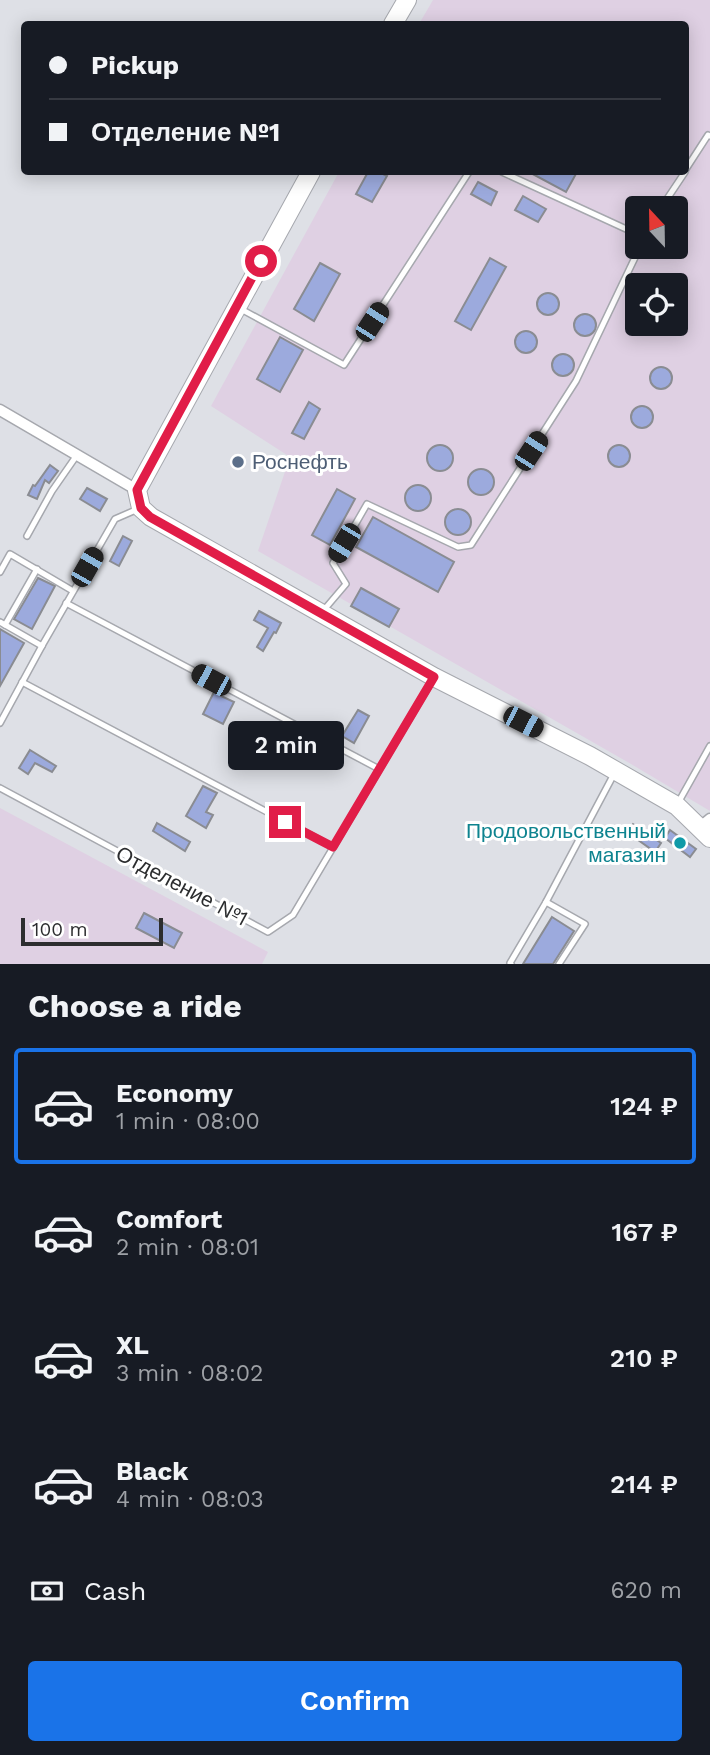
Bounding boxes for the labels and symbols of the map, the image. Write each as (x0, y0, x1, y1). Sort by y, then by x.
north arrow (625, 196, 688, 259)
route start (245, 245, 277, 277)
car (352, 299, 393, 345)
car (511, 428, 552, 474)
place label: Роснефть (252, 449, 348, 474)
marker: Роснефть (230, 454, 246, 470)
car (325, 520, 364, 566)
car (68, 544, 107, 590)
car (188, 661, 235, 699)
car (500, 703, 547, 741)
callout: 2 min (227, 720, 343, 770)
route end (269, 806, 301, 838)
place label: Продовольственный магазин (466, 818, 666, 867)
marker: Продовольственный магазин (672, 835, 688, 851)
street label: Отделение №1 (112, 840, 252, 931)
scale bar (21, 915, 163, 947)

